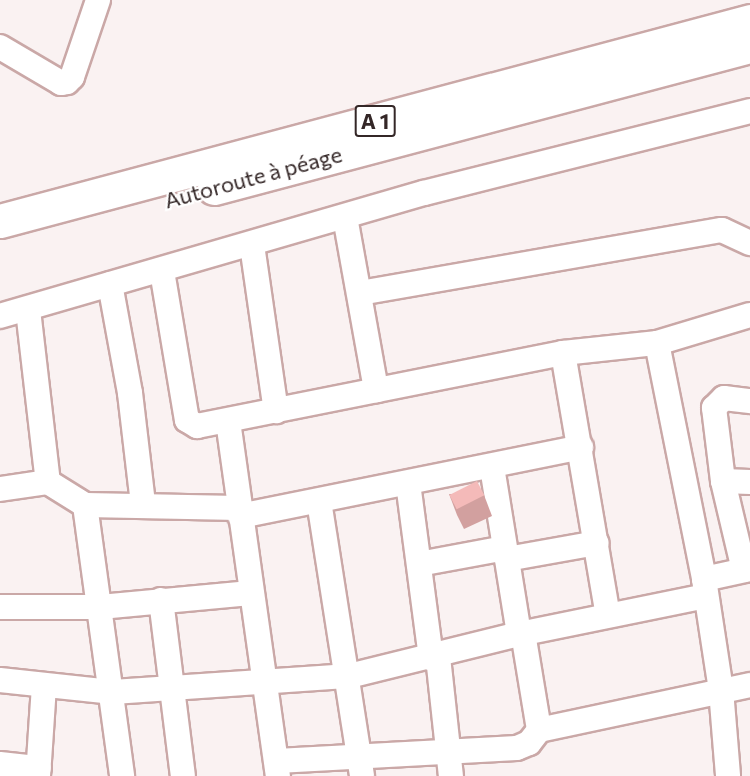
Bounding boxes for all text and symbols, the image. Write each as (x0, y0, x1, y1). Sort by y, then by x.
road number: A 1 (354, 103, 396, 139)
street label: Autoroute à péage (161, 141, 345, 213)

